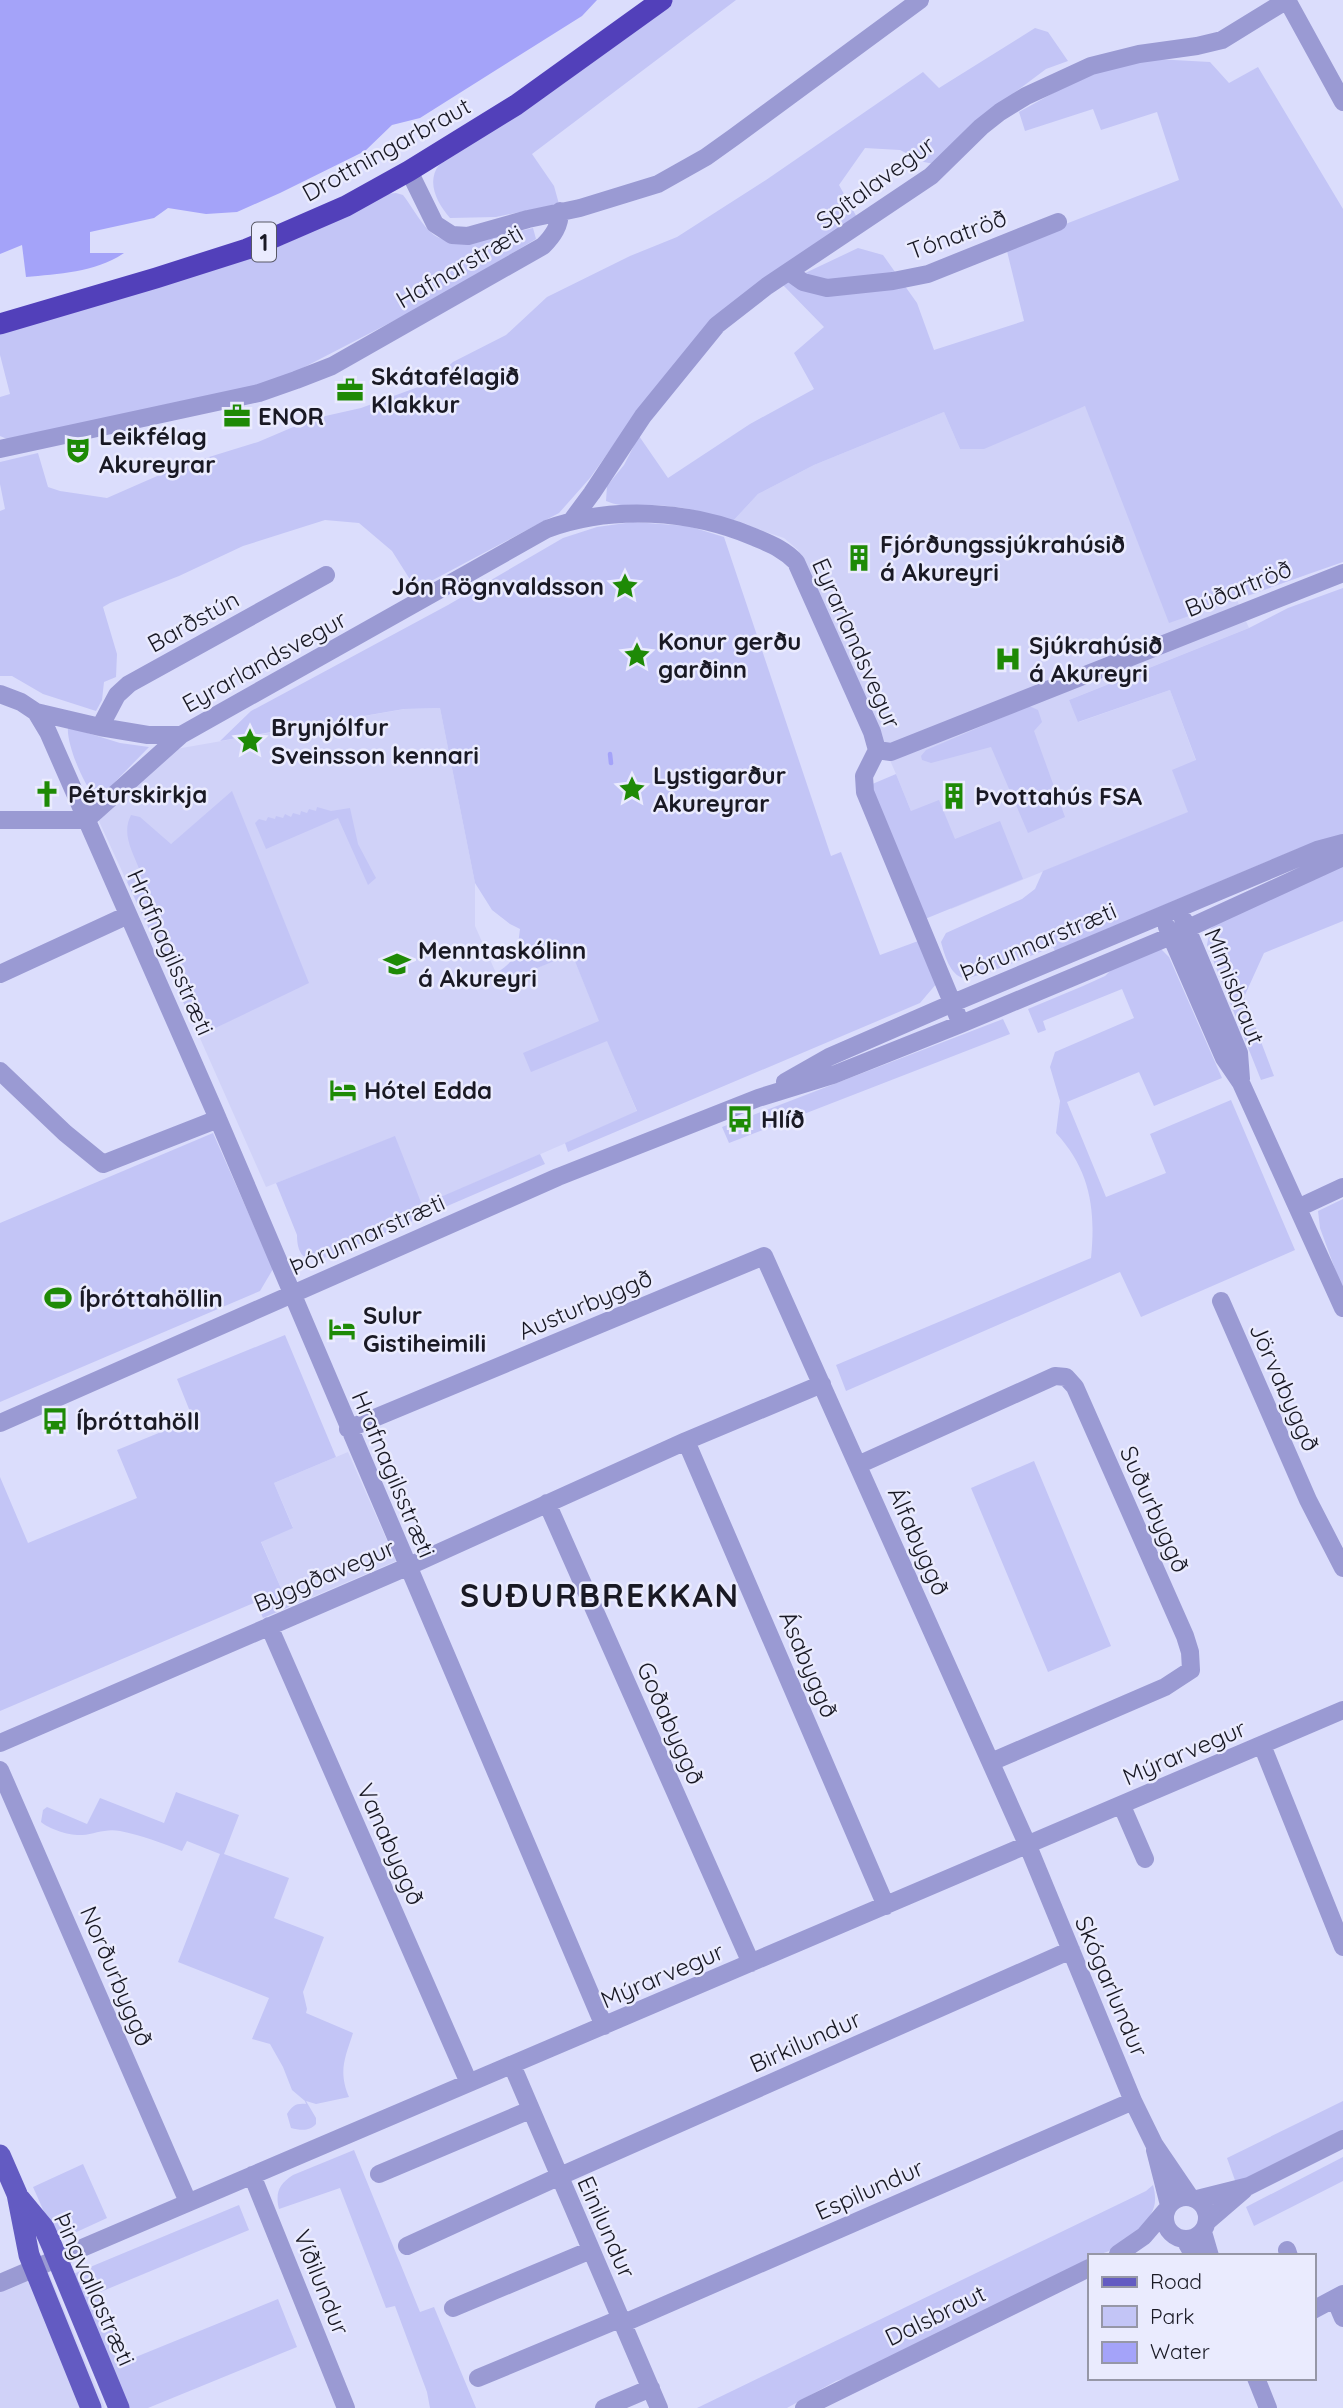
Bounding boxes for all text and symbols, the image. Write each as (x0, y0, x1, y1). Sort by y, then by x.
street label: Drottningarbraut (297, 90, 475, 208)
street label: Spítalavegur (810, 129, 940, 235)
street label: Tónatröð (903, 202, 1011, 266)
street label: Hafnarstræti (390, 218, 528, 314)
road number: 1 (252, 222, 276, 262)
place label: Skátafélagið Klakkur (371, 361, 519, 419)
office icon: Skátafélagið Klakkur (335, 375, 365, 405)
office icon: ENOR (222, 401, 252, 431)
place label: ENOR (258, 401, 324, 431)
place label: Leikfélag Akureyrar (99, 421, 216, 479)
theatre icon: Leikfélag Akureyrar (63, 435, 93, 465)
place label: Fjórðungssjúkrahúsið á Akureyri (880, 529, 1125, 587)
building icon: Fjórðungssjúkrahúsið á Akureyri (844, 543, 874, 573)
street label: Eyrarlandsvegur (806, 553, 908, 733)
street label: Búðartröð (1180, 553, 1296, 623)
place label: Jón Rögnvaldsson (392, 571, 604, 601)
place icon: Jón Rögnvaldsson (610, 571, 640, 601)
street label: Barðstún (142, 584, 244, 658)
street label: Eyrarlandsvegur (177, 603, 351, 719)
place label: Konur gerðu garðinn (658, 626, 801, 684)
place label: Sjúkrahúsið á Akureyri (1029, 630, 1162, 688)
place icon: Konur gerðu garðinn (622, 640, 652, 670)
hospital icon: Sjúkrahúsið á Akureyri (993, 644, 1023, 674)
place label: Brynjólfur Sveinsson kennari (271, 712, 479, 770)
place icon: Brynjólfur Sveinsson kennari (235, 726, 265, 756)
place label: Lystigarður Akureyrar (653, 760, 786, 818)
place icon: Lystigarður Akureyrar (617, 774, 647, 804)
church icon: Péturskirkja (32, 779, 62, 809)
place label: Péturskirkja (68, 779, 207, 809)
building icon: Þvottahús FSA (939, 781, 969, 811)
place label: Þvottahús FSA (975, 781, 1143, 811)
street label: Hrafnagilsstræti (121, 864, 221, 1040)
street label: Þórunnarstræti (955, 895, 1121, 987)
street label: Mímisbraut (1198, 923, 1272, 1049)
place label: Menntaskólinn á Akureyri (418, 935, 586, 993)
school or university icon: Menntaskólinn á Akureyri (382, 949, 412, 979)
hotel icon: Hótel Edda (328, 1075, 358, 1105)
place label: Hótel Edda (364, 1075, 492, 1105)
bus stop icon: Hlíð (725, 1104, 755, 1134)
place label: Hlíð (761, 1104, 804, 1134)
street label: Þórunnarstræti (285, 1186, 449, 1282)
street label: Austurbyggð (513, 1262, 657, 1346)
sports icon: Íþróttahöllin (43, 1283, 73, 1313)
place label: Íþróttahöllin (79, 1283, 223, 1313)
place label: Sulur Gistiheimili (363, 1300, 486, 1358)
hotel icon: Sulur Gistiheimili (327, 1314, 357, 1344)
street label: Jörvabyggð (1243, 1318, 1327, 1456)
street label: Hrafnagilsstræti (345, 1386, 443, 1562)
bus stop icon: Íþróttahöll (40, 1406, 70, 1436)
place label: Íþróttahöll (76, 1406, 200, 1436)
street label: Suðurbyggð (1114, 1441, 1196, 1577)
street label: Álfabyggð (882, 1482, 956, 1600)
street label: Byggðavegur (249, 1532, 399, 1618)
district label: SUÐURBREKKAN (460, 1575, 740, 1615)
street label: Ásabyggð (773, 1606, 845, 1722)
street label: Goðabyggð (631, 1657, 711, 1789)
street label: Mýrarvegur (1118, 1713, 1250, 1791)
street label: Vanabyggð (351, 1778, 431, 1910)
street label: Norðurbyggð (74, 1901, 160, 2051)
street label: Skógarlundur (1069, 1911, 1155, 2061)
street label: Mýrarvegur (596, 1936, 728, 2014)
street label: Birkilundur (745, 2003, 865, 2079)
street label: Espilundur (810, 2152, 928, 2226)
street label: Einilundur (571, 2171, 643, 2283)
street label: Þingvallastræti (48, 2208, 142, 2370)
street label: Víðilundur (287, 2225, 357, 2339)
legend (1088, 2254, 1315, 2380)
text: Road (1150, 2268, 1202, 2294)
street label: Dalsbraut (880, 2278, 990, 2352)
text: Park (1150, 2303, 1194, 2329)
text: Water (1150, 2338, 1210, 2364)

